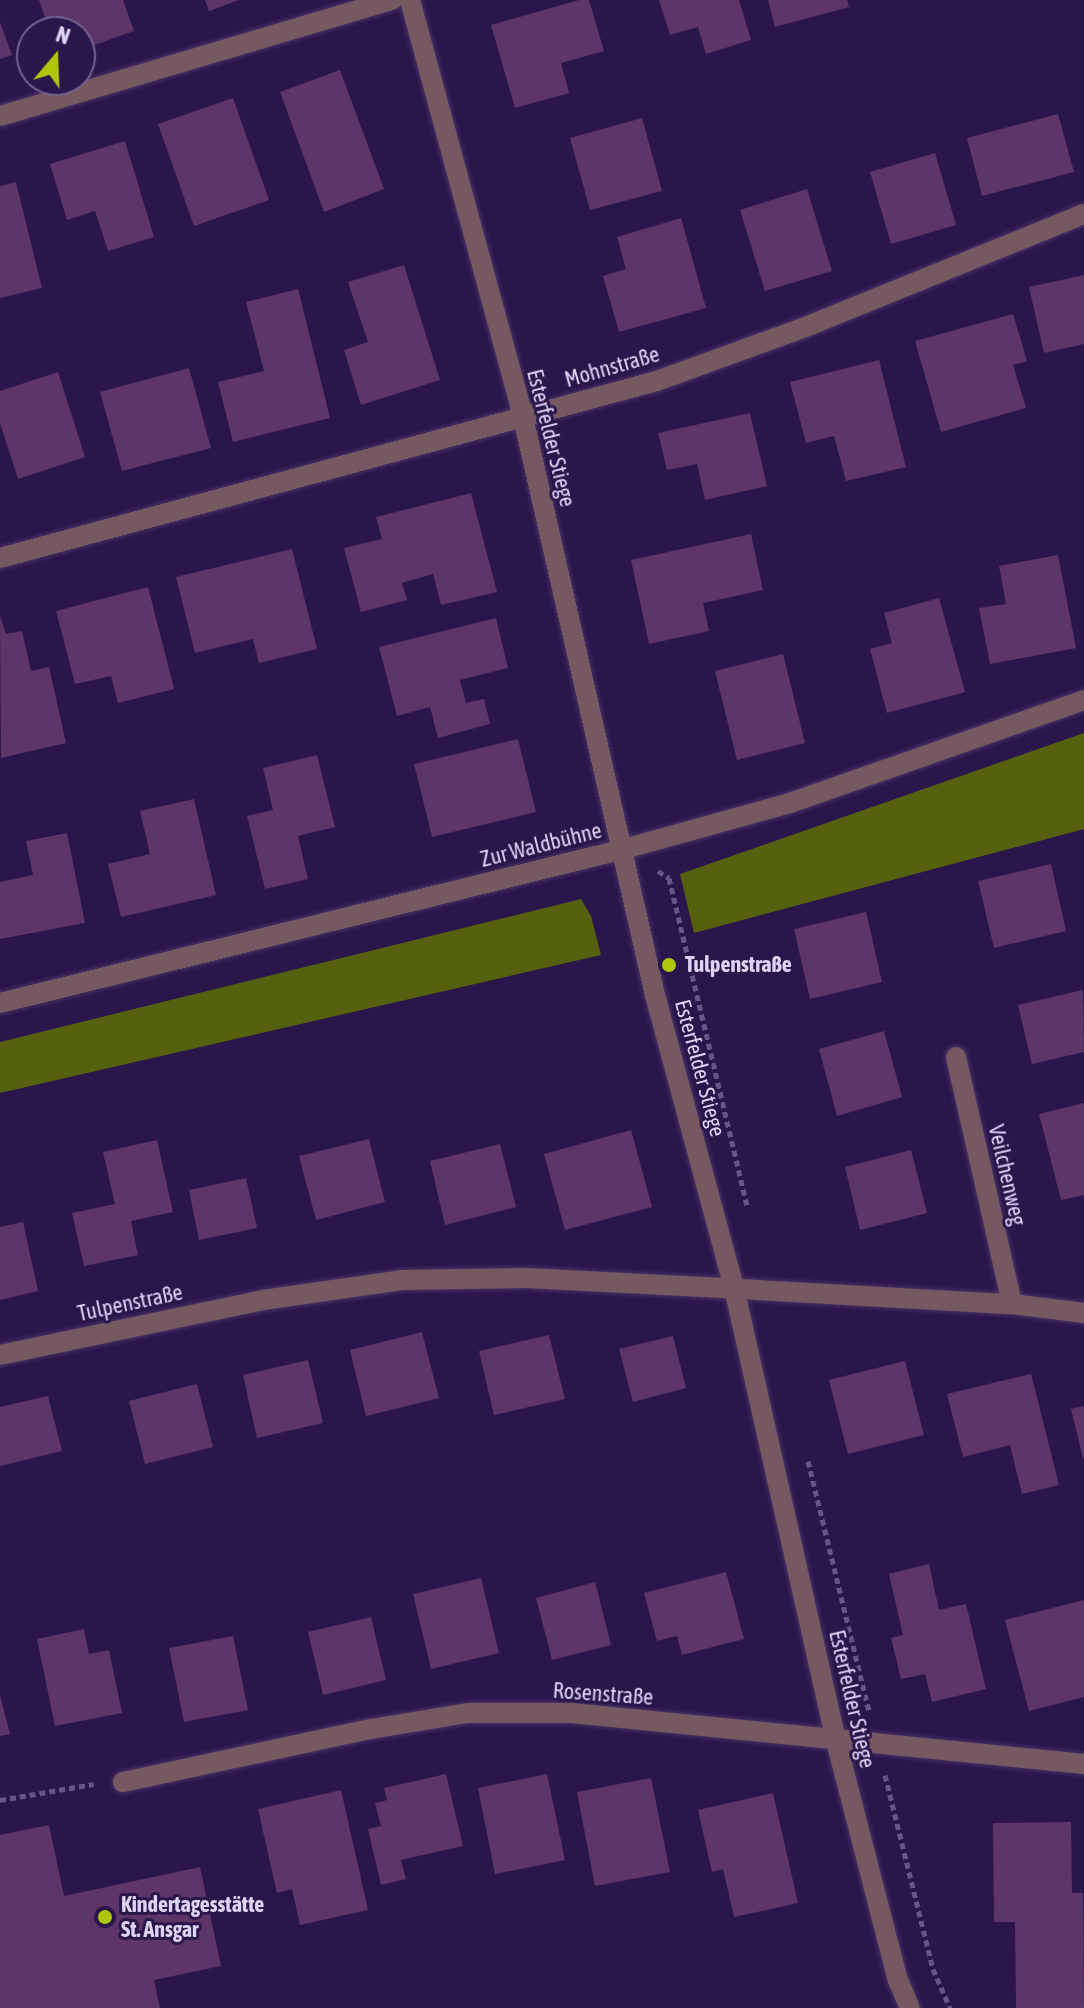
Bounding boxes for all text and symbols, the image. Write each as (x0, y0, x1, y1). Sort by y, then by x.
north arrow (16, 16, 96, 96)
text: N (53, 21, 74, 50)
street label: Mohnstraße (562, 341, 662, 393)
street label: Esterfelder Stiege (521, 367, 581, 509)
street label: Zur Waldbühne (478, 817, 604, 873)
place label: Tulpenstraße (685, 952, 792, 978)
marker: Tulpenstraße (660, 956, 678, 974)
street label: Esterfelder Stiege (669, 997, 731, 1139)
street label: Veilchenweg (983, 1122, 1031, 1228)
street label: Tulpenstraße (75, 1279, 185, 1327)
street label: Esterfelder Stiege (823, 1627, 881, 1771)
street label: Rosenstraße (552, 1677, 654, 1711)
place label: Kindertagesstätte St. Ansgar (121, 1891, 264, 1942)
marker: Kindertagesstätte St. Ansgar (96, 1908, 114, 1926)

